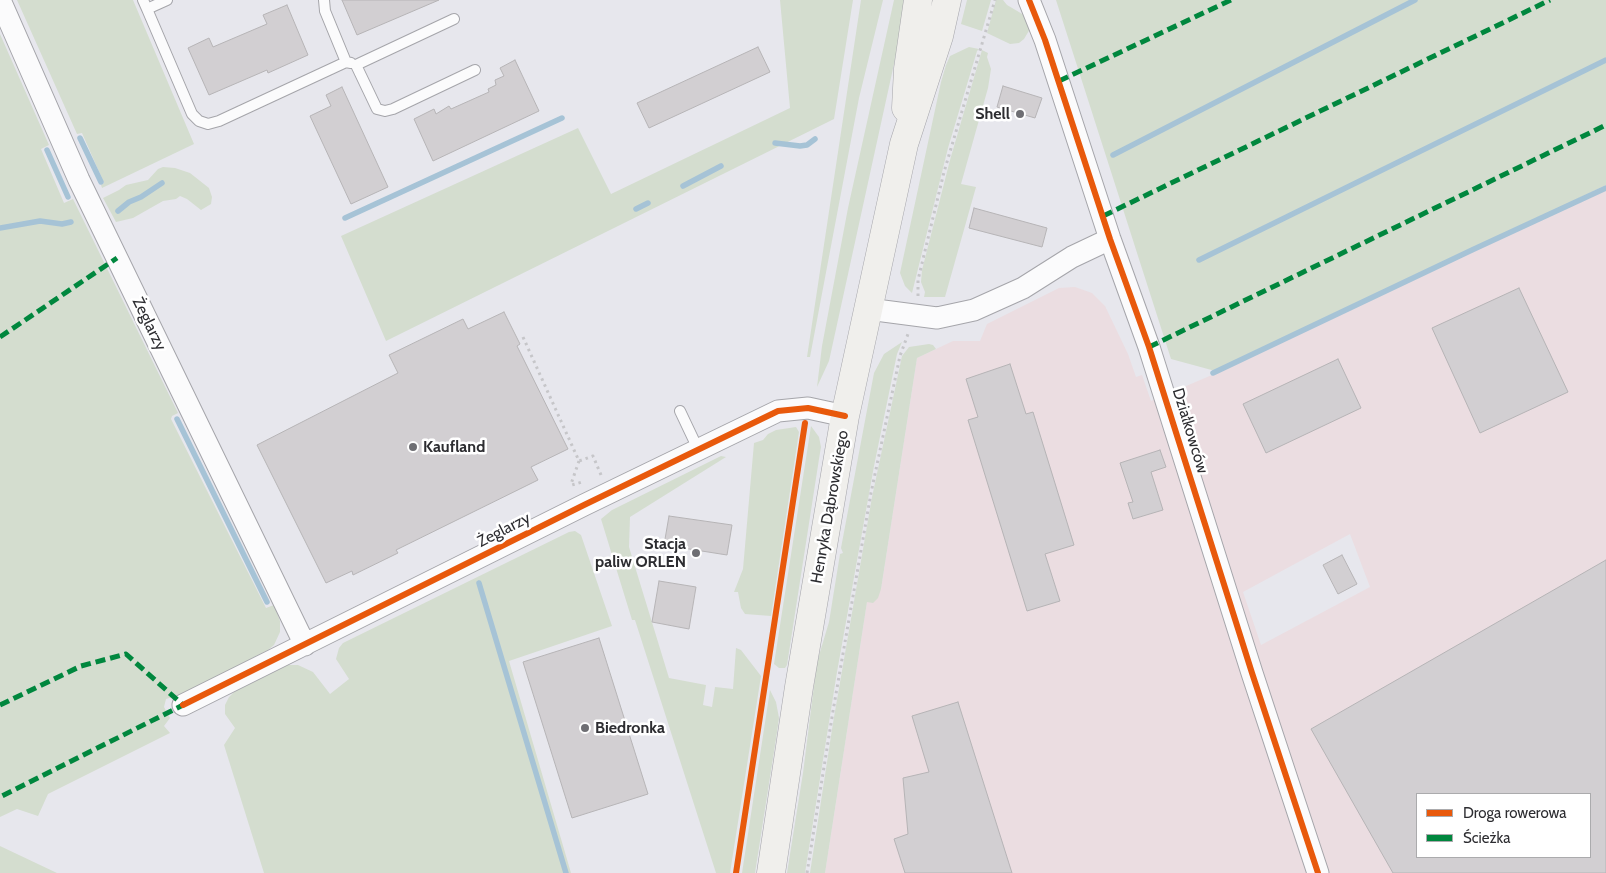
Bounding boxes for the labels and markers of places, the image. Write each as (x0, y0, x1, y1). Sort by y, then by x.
place label: Shell (975, 104, 1010, 124)
marker: Shell (1014, 108, 1026, 120)
place label: Kaufland (423, 437, 485, 457)
marker: Kaufland (407, 441, 419, 453)
place label: Stacja paliw ORLEN (595, 534, 686, 572)
marker: Stacja paliw ORLEN (690, 547, 702, 559)
place label: Biedronka (595, 718, 665, 738)
marker: Biedronka (579, 722, 591, 734)

